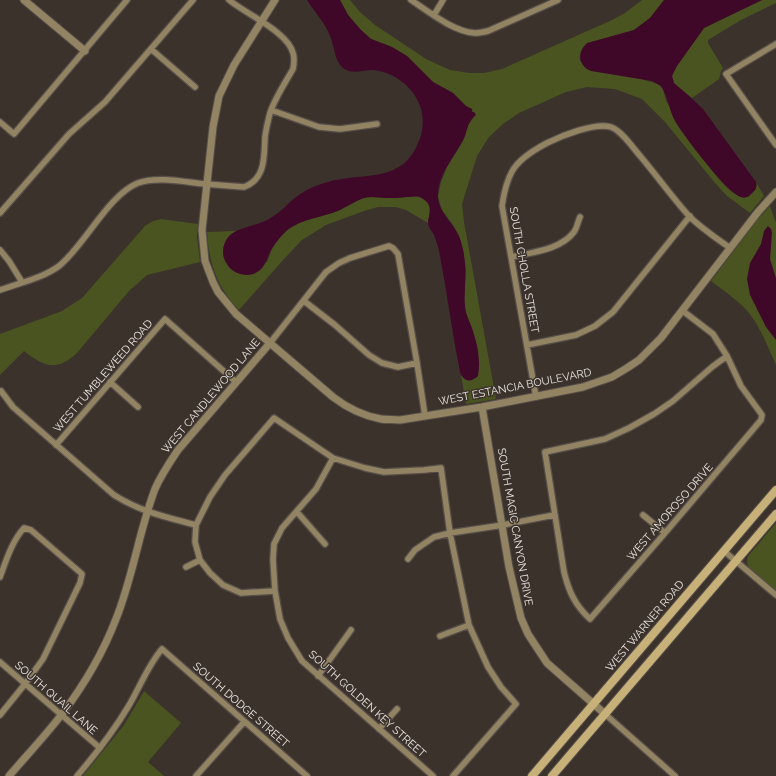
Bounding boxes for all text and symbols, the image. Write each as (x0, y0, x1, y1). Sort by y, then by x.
street label: SOUTH CHOLLA STREET (506, 206, 542, 335)
street label: WEST TUMBLEWEED ROAD (51, 317, 155, 435)
street label: WEST CANDLEWOOD LANE (159, 336, 263, 456)
street label: WEST ESTANCIA BOULEVARD (437, 366, 593, 408)
street label: SOUTH MAGIC CANYON DRIVE (495, 447, 535, 607)
street label: WEST AMOROSO DRIVE (624, 461, 716, 563)
street label: WEST WARNER ROAD (603, 578, 687, 674)
street label: SOUTH GOLDEN KEY STREET (306, 648, 429, 760)
street label: SOUTH QUAIL LANE (12, 659, 100, 738)
street label: SOUTH DODGE STREET (190, 660, 292, 750)

